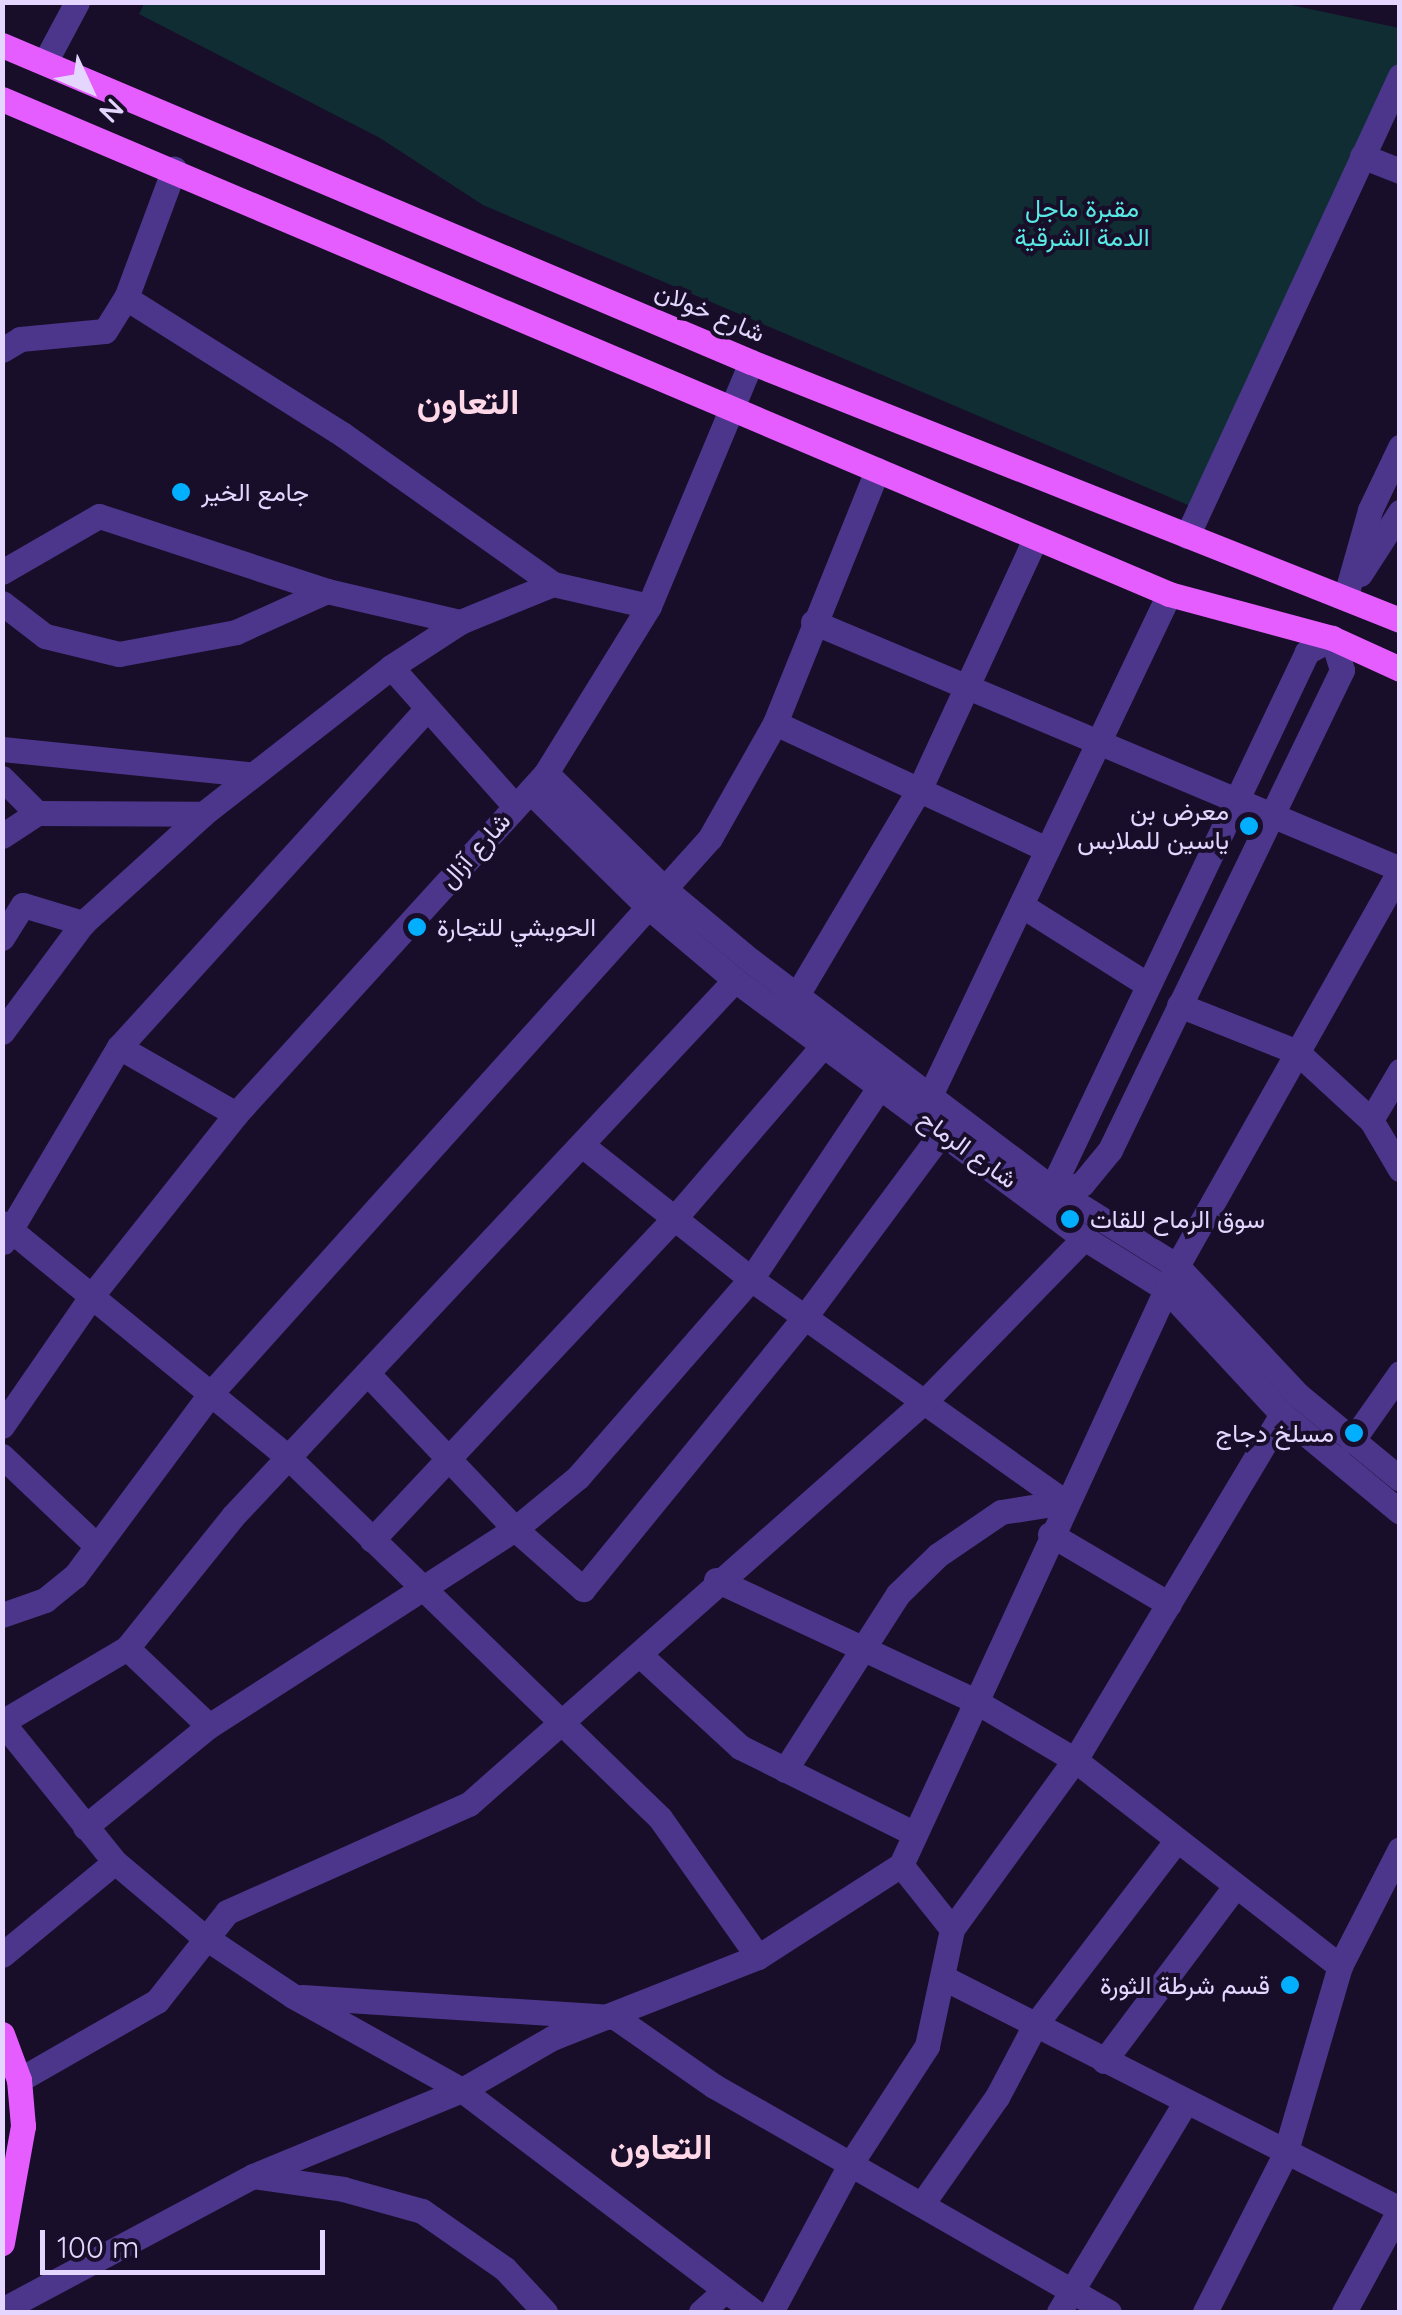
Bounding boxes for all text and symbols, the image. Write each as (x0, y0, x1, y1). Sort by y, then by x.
north arrow (40, 40, 140, 140)
text: N (92, 92, 132, 131)
park label: مقبرة ماجل الدمة الشرقية (1015, 194, 1149, 253)
street label: شارع خولان (651, 276, 769, 348)
district label: التعاون (417, 380, 519, 422)
place label: جامع الخير (201, 477, 309, 507)
marker: جامع الخير (170, 481, 192, 503)
place label: معرض بن ياسين للملابس (1077, 797, 1229, 856)
street label: شارع آزال (433, 806, 517, 894)
marker: معرض بن ياسين للملابس (1238, 815, 1260, 837)
place label: الحويشي للتجارة (437, 912, 596, 942)
marker: الحويشي للتجارة (406, 916, 428, 938)
street label: شارع الرماح (913, 1103, 1023, 1195)
place label: سوق الرماح للقات (1090, 1204, 1265, 1234)
marker: سوق الرماح للقات (1059, 1208, 1081, 1230)
place label: مسلخ دجاج (1216, 1418, 1334, 1448)
marker: مسلخ دجاج (1343, 1422, 1365, 1444)
place label: قسم شرطة الثورة (1100, 1970, 1270, 2000)
marker: قسم شرطة الثورة (1279, 1974, 1301, 1996)
district label: التعاون (610, 2125, 712, 2167)
scale bar (45, 2210, 330, 2272)
text: 100 m (57, 2228, 139, 2266)

